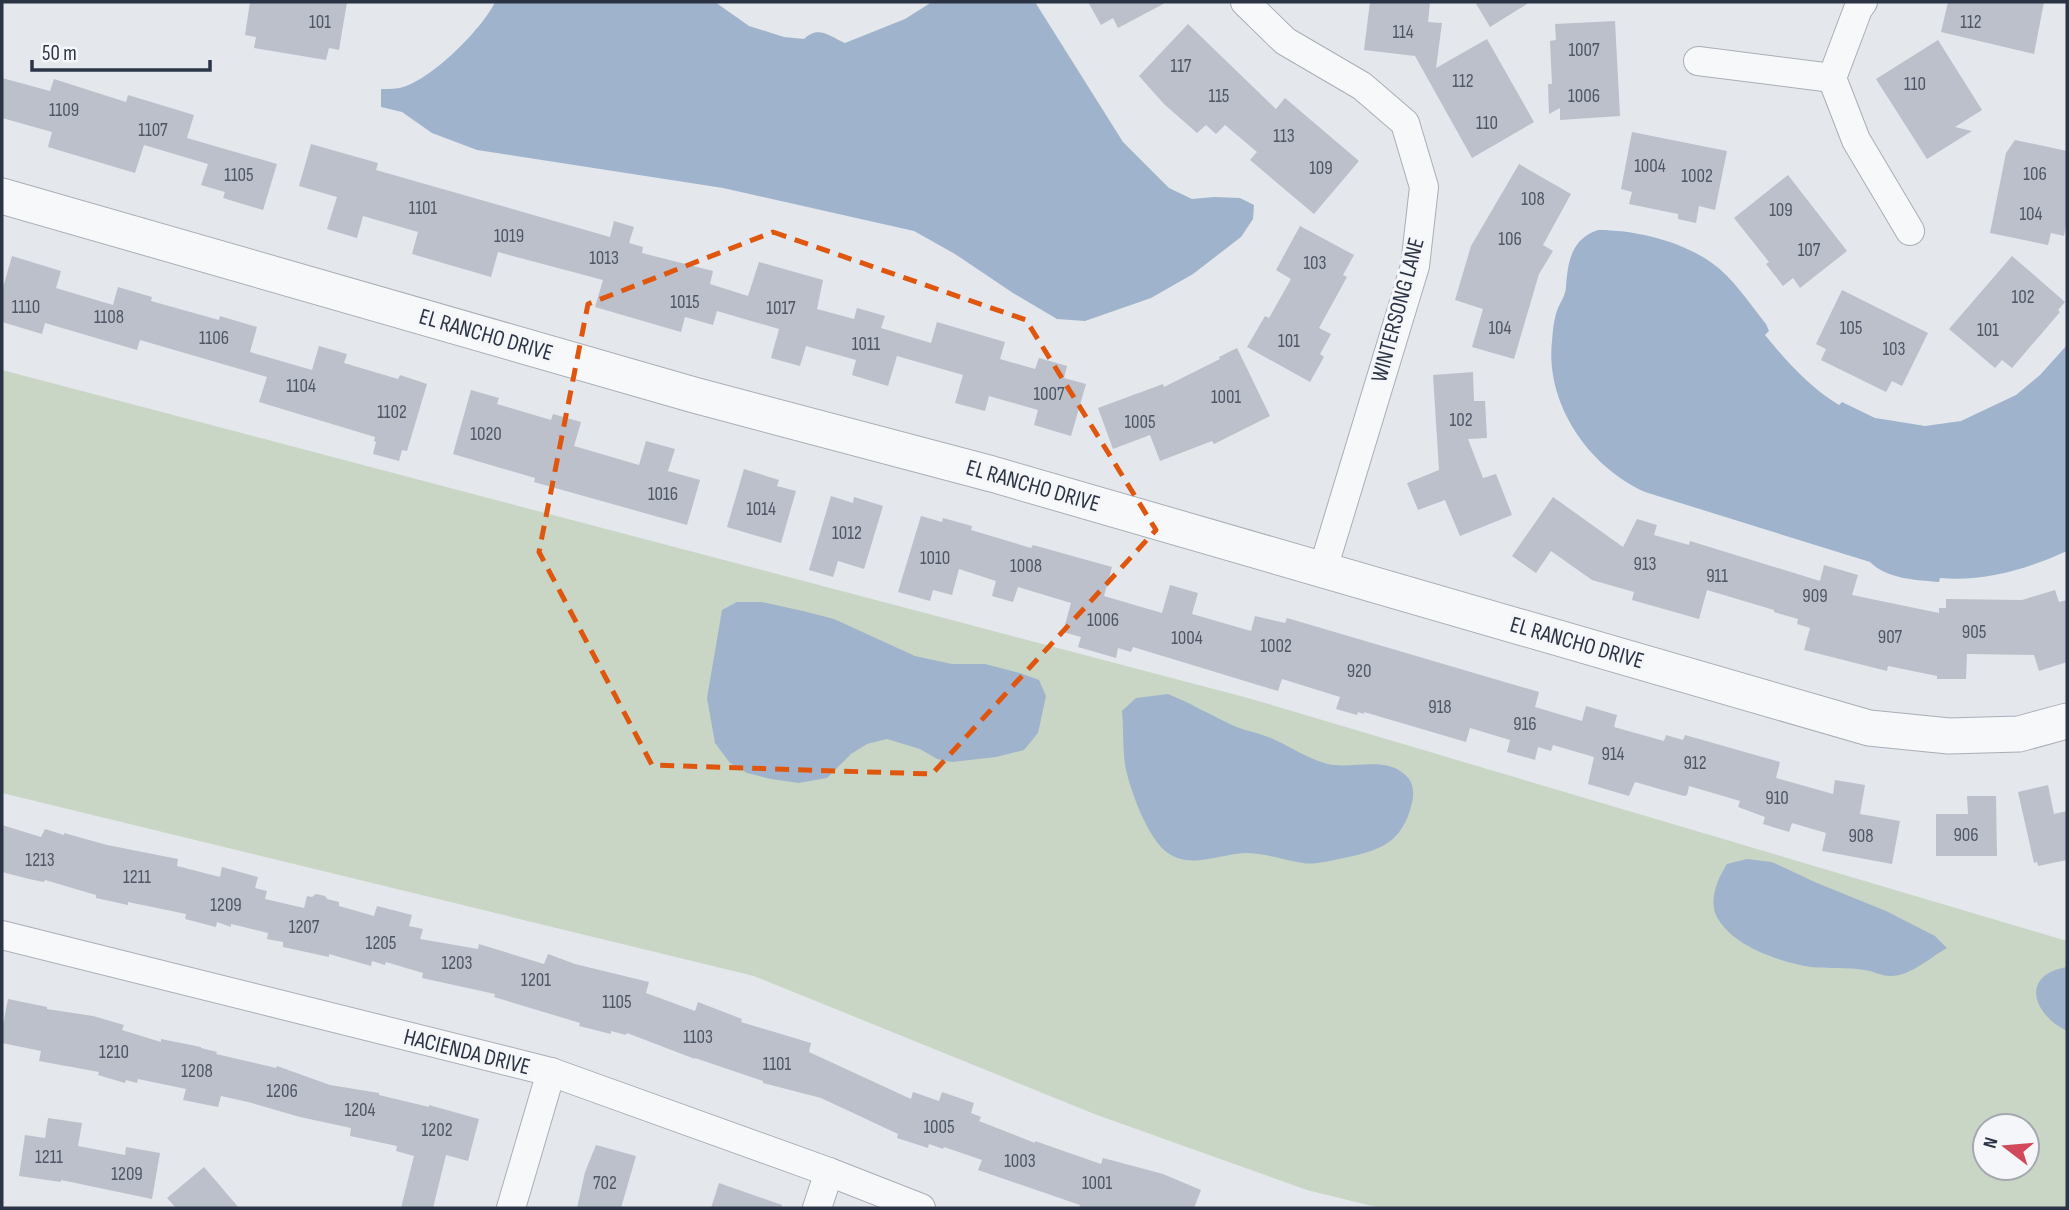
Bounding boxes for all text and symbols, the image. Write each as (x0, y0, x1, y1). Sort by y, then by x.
house number: 101 (309, 11, 331, 34)
house number: 112 (1960, 11, 1982, 34)
house number: 114 (1392, 21, 1414, 44)
scale bar (32, 28, 210, 72)
house number: 1007 (1568, 39, 1600, 62)
text: 50 m (42, 41, 77, 66)
house number: 117 (1171, 55, 1192, 78)
house number: 112 (1452, 70, 1474, 93)
house number: 110 (1904, 73, 1926, 96)
house number: 115 (1209, 85, 1229, 108)
house number: 1006 (1568, 85, 1600, 108)
house number: 1109 (49, 99, 79, 122)
house number: 110 (1476, 112, 1498, 135)
house number: 1107 (138, 119, 168, 142)
house number: 113 (1273, 125, 1295, 148)
house number: 1004 (1634, 155, 1666, 178)
house number: 109 (1309, 157, 1333, 180)
house number: 106 (2023, 163, 2047, 186)
house number: 1105 (224, 164, 254, 187)
house number: 1002 (1681, 165, 1713, 188)
house number: 108 (1521, 188, 1545, 211)
house number: 1101 (409, 197, 438, 220)
house number: 109 (1769, 199, 1793, 222)
house number: 104 (2019, 203, 2043, 226)
house number: 1019 (494, 225, 524, 248)
house number: 106 (1498, 228, 1522, 251)
street label: WINTERSONG LANE (1365, 235, 1431, 385)
house number: 107 (1798, 239, 1821, 262)
house number: 1013 (589, 247, 619, 270)
house number: 103 (1303, 252, 1327, 275)
house number: 102 (2012, 286, 2034, 309)
house number: 1015 (670, 291, 700, 314)
house number: 1110 (12, 296, 40, 319)
house number: 1017 (766, 297, 796, 320)
street label: EL RANCHO DRIVE (416, 303, 556, 367)
house number: 1108 (94, 306, 124, 329)
house number: 104 (1488, 317, 1512, 340)
house number: 105 (1840, 317, 1862, 340)
house number: 101 (1977, 319, 1999, 342)
house number: 1106 (199, 327, 229, 350)
house number: 101 (1278, 330, 1300, 353)
house number: 1011 (852, 333, 881, 356)
house number: 103 (1882, 338, 1906, 361)
house number: 1104 (286, 375, 316, 398)
house number: 1007 (1033, 383, 1065, 406)
house number: 1001 (1211, 386, 1241, 409)
house number: 1102 (377, 401, 407, 424)
house number: 102 (1450, 409, 1472, 432)
house number: 1005 (1124, 411, 1156, 434)
house number: 1020 (470, 423, 502, 446)
street label: EL RANCHO DRIVE (963, 454, 1103, 518)
house number: 1016 (648, 483, 678, 506)
house number: 1014 (746, 498, 776, 521)
house number: 1012 (832, 522, 862, 545)
house number: 1010 (920, 547, 950, 570)
house number: 913 (1633, 553, 1657, 576)
house number: 1008 (1010, 555, 1042, 578)
house number: 911 (1706, 565, 1728, 588)
house number: 909 (1802, 585, 1828, 608)
house number: 1006 (1087, 609, 1119, 632)
street label: EL RANCHO DRIVE (1507, 611, 1647, 675)
house number: 905 (1962, 621, 1986, 644)
house number: 907 (1878, 626, 1903, 649)
house number: 1004 (1171, 627, 1203, 650)
house number: 1002 (1260, 635, 1292, 658)
house number: 920 (1347, 660, 1371, 683)
house number: 918 (1428, 696, 1452, 719)
house number: 916 (1513, 713, 1537, 736)
house number: 914 (1601, 743, 1625, 766)
house number: 912 (1683, 752, 1707, 775)
house number: 910 (1765, 787, 1789, 810)
house number: 906 (1953, 824, 1979, 847)
house number: 908 (1848, 825, 1874, 848)
house number: 1213 (25, 849, 55, 872)
house number: 1211 (123, 866, 151, 889)
house number: 1209 (210, 894, 242, 917)
house number: 1207 (289, 916, 320, 939)
house number: 1205 (366, 932, 396, 955)
house number: 1203 (441, 952, 473, 975)
house number: 1201 (521, 969, 551, 992)
house number: 1105 (602, 991, 632, 1014)
street label: HACIENDA DRIVE (401, 1023, 533, 1081)
house number: 1103 (683, 1026, 713, 1049)
house number: 1210 (99, 1041, 129, 1064)
house number: 1101 (763, 1053, 792, 1076)
house number: 1208 (181, 1060, 213, 1083)
house number: 1206 (266, 1080, 298, 1103)
house number: 1204 (344, 1099, 376, 1122)
north arrow (1971, 1112, 2041, 1182)
house number: 1005 (923, 1116, 955, 1139)
house number: 1202 (422, 1119, 453, 1142)
text: N (1979, 1135, 2004, 1151)
house number: 1211 (35, 1146, 63, 1169)
house number: 1003 (1004, 1150, 1036, 1173)
house number: 1209 (111, 1163, 143, 1186)
house number: 702 (593, 1172, 617, 1195)
house number: 1001 (1082, 1172, 1112, 1195)

